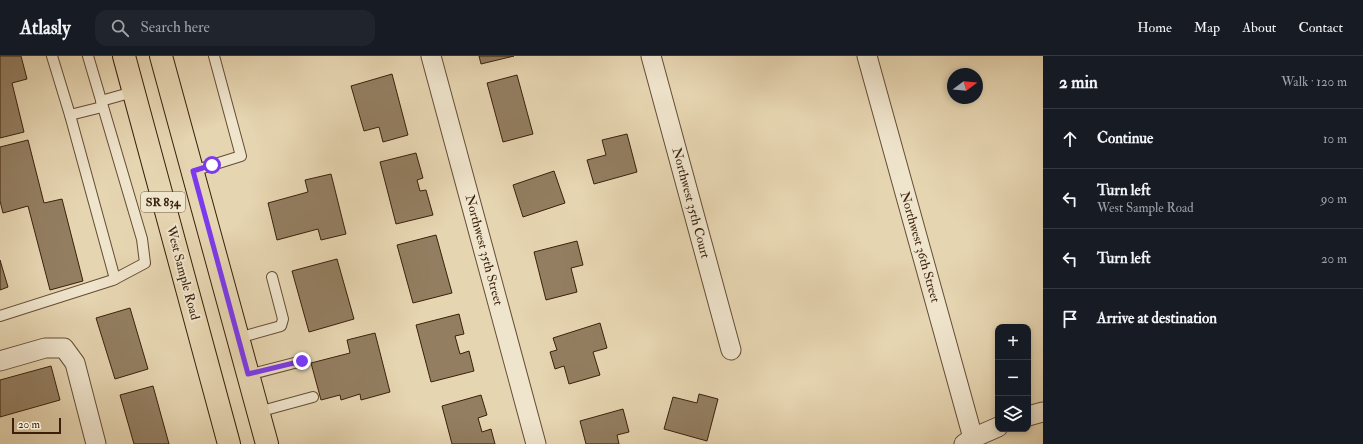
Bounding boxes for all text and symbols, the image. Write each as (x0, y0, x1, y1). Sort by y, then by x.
search box (95, 10, 375, 46)
text: Atlasly (20, 16, 71, 40)
icon: search (109, 17, 131, 39)
text: Search here (141, 18, 210, 37)
text: Home (1137, 19, 1172, 36)
text: Map (1194, 19, 1220, 36)
text: About (1242, 19, 1276, 36)
text: Contact (1298, 19, 1343, 36)
north arrow (947, 68, 983, 104)
text: 2 min (1059, 72, 1098, 93)
text: Walk · 120 m (1281, 74, 1347, 90)
icon: ahead (1059, 128, 1081, 150)
text: Continue (1097, 129, 1153, 148)
text: 10 m (1323, 131, 1347, 147)
street label: Northwest 35th Court (669, 146, 713, 260)
route start (203, 156, 221, 174)
text: Turn left (1097, 181, 1151, 200)
icon: left (1059, 188, 1081, 210)
street label: Northwest 36th Street (896, 190, 944, 304)
text: 90 m (1321, 191, 1347, 207)
road number: SR 834 (141, 192, 185, 212)
street label: Northwest 35th Street (462, 193, 506, 307)
text: West Sample Road (1097, 200, 1194, 216)
street label: West Sample Road (162, 223, 203, 323)
icon: left (1059, 248, 1081, 270)
text: Turn left (1097, 249, 1151, 268)
text: 20 m (1321, 251, 1347, 267)
icon: arrive (1059, 308, 1081, 330)
text: Arrive at destination (1097, 309, 1217, 328)
map controls (995, 324, 1031, 432)
button: + (995, 324, 1031, 360)
route end (293, 352, 311, 370)
button: − (995, 360, 1031, 396)
button: layers (995, 396, 1031, 432)
scale bar (12, 416, 61, 435)
text: 20 m (18, 418, 40, 431)

